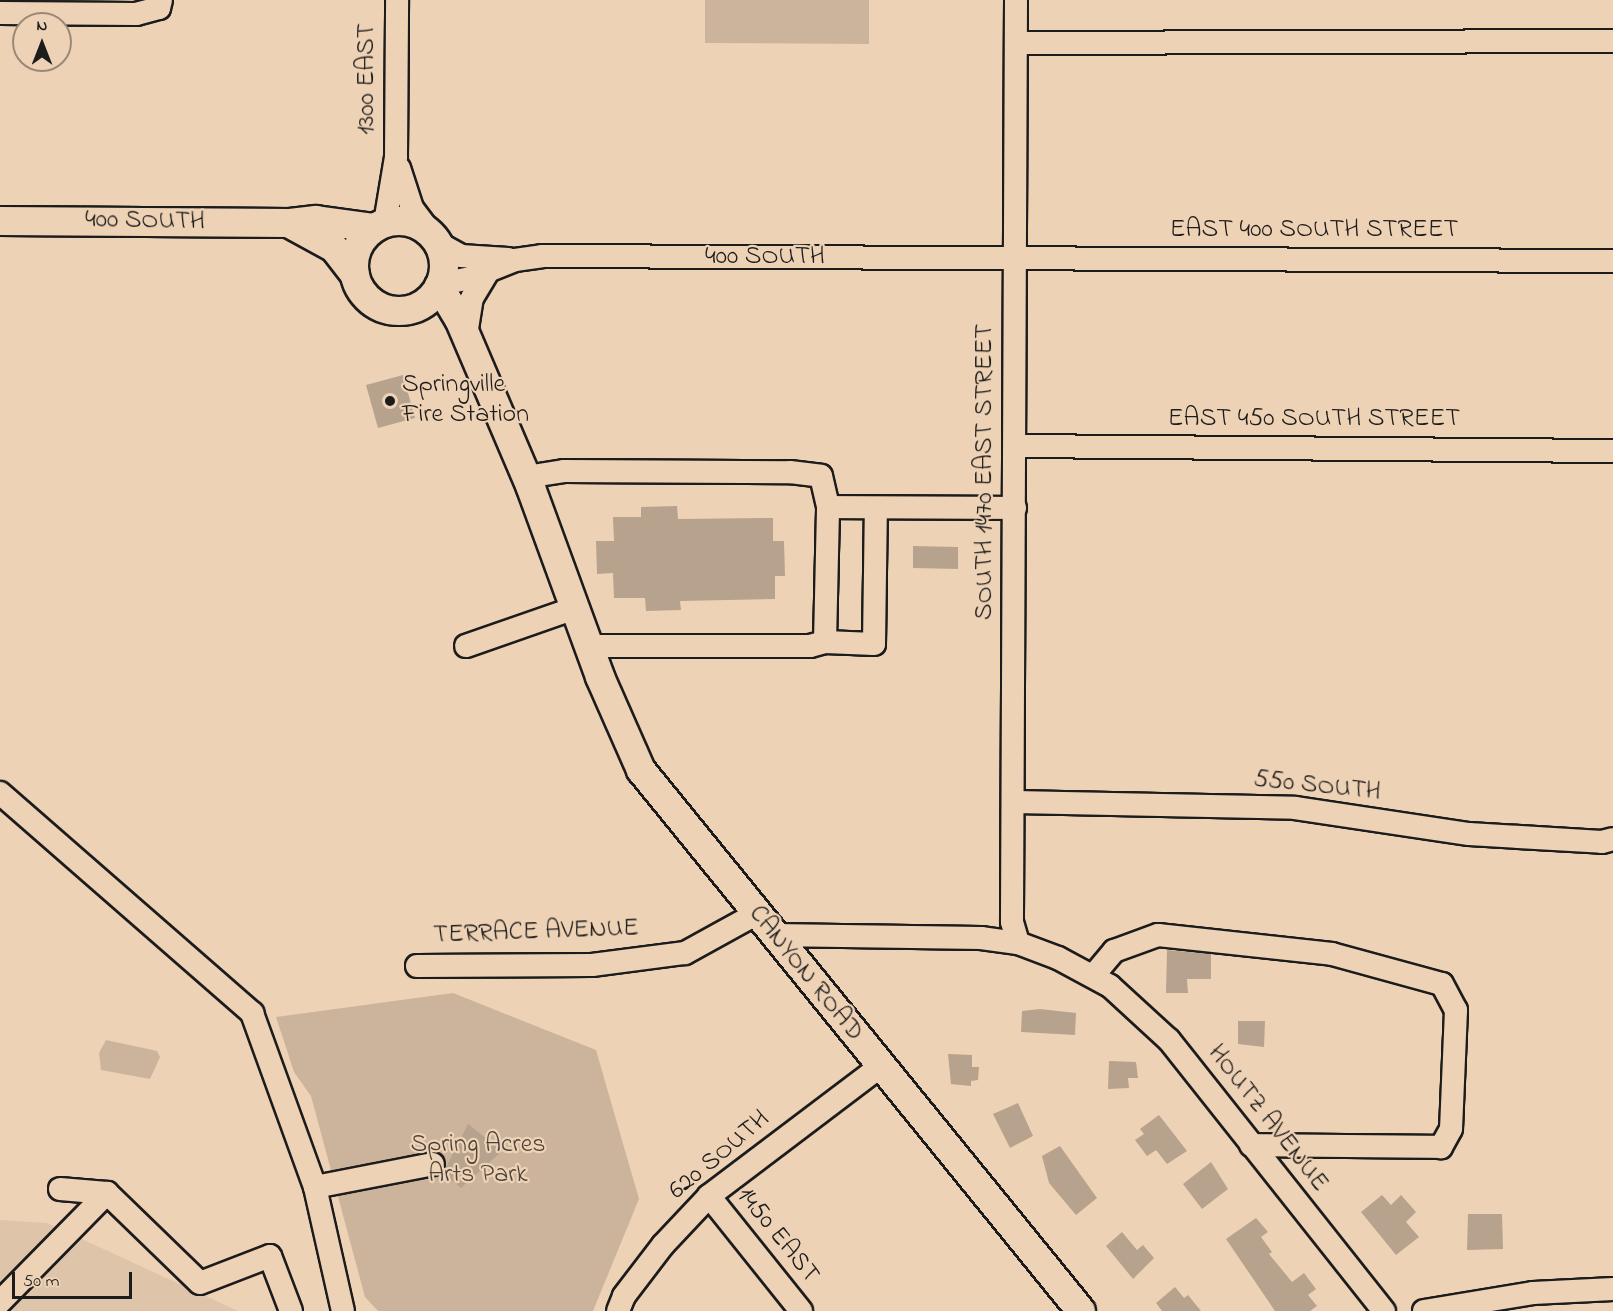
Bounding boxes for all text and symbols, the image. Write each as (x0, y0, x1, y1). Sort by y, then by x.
north arrow (12, 12, 72, 72)
text: N (37, 14, 47, 38)
street label: 1300 EAST (352, 23, 384, 135)
street label: 400 SOUTH (85, 205, 205, 239)
street label: EAST 400 SOUTH STREET (1170, 215, 1458, 247)
street label: 400 SOUTH (705, 242, 825, 274)
street label: SOUTH 1470 EAST STREET (970, 324, 1002, 620)
place label: Springville Fire Station (402, 370, 529, 431)
marker: Springville Fire Station (383, 394, 397, 408)
street label: EAST 450 SOUTH STREET (1168, 404, 1460, 436)
street label: 550 SOUTH (1252, 765, 1382, 809)
street label: CANYON ROAD (741, 900, 869, 1048)
street label: TERRACE AVENUE (433, 914, 639, 952)
street label: HOUTZ AVENUE (1200, 1039, 1334, 1199)
street label: 620 SOUTH (663, 1105, 777, 1207)
park label: Spring Acres Arts Park (410, 1130, 546, 1192)
street label: 1450 EAST (729, 1182, 825, 1290)
scale bar (15, 1260, 135, 1298)
text: 50 m (23, 1269, 60, 1295)

